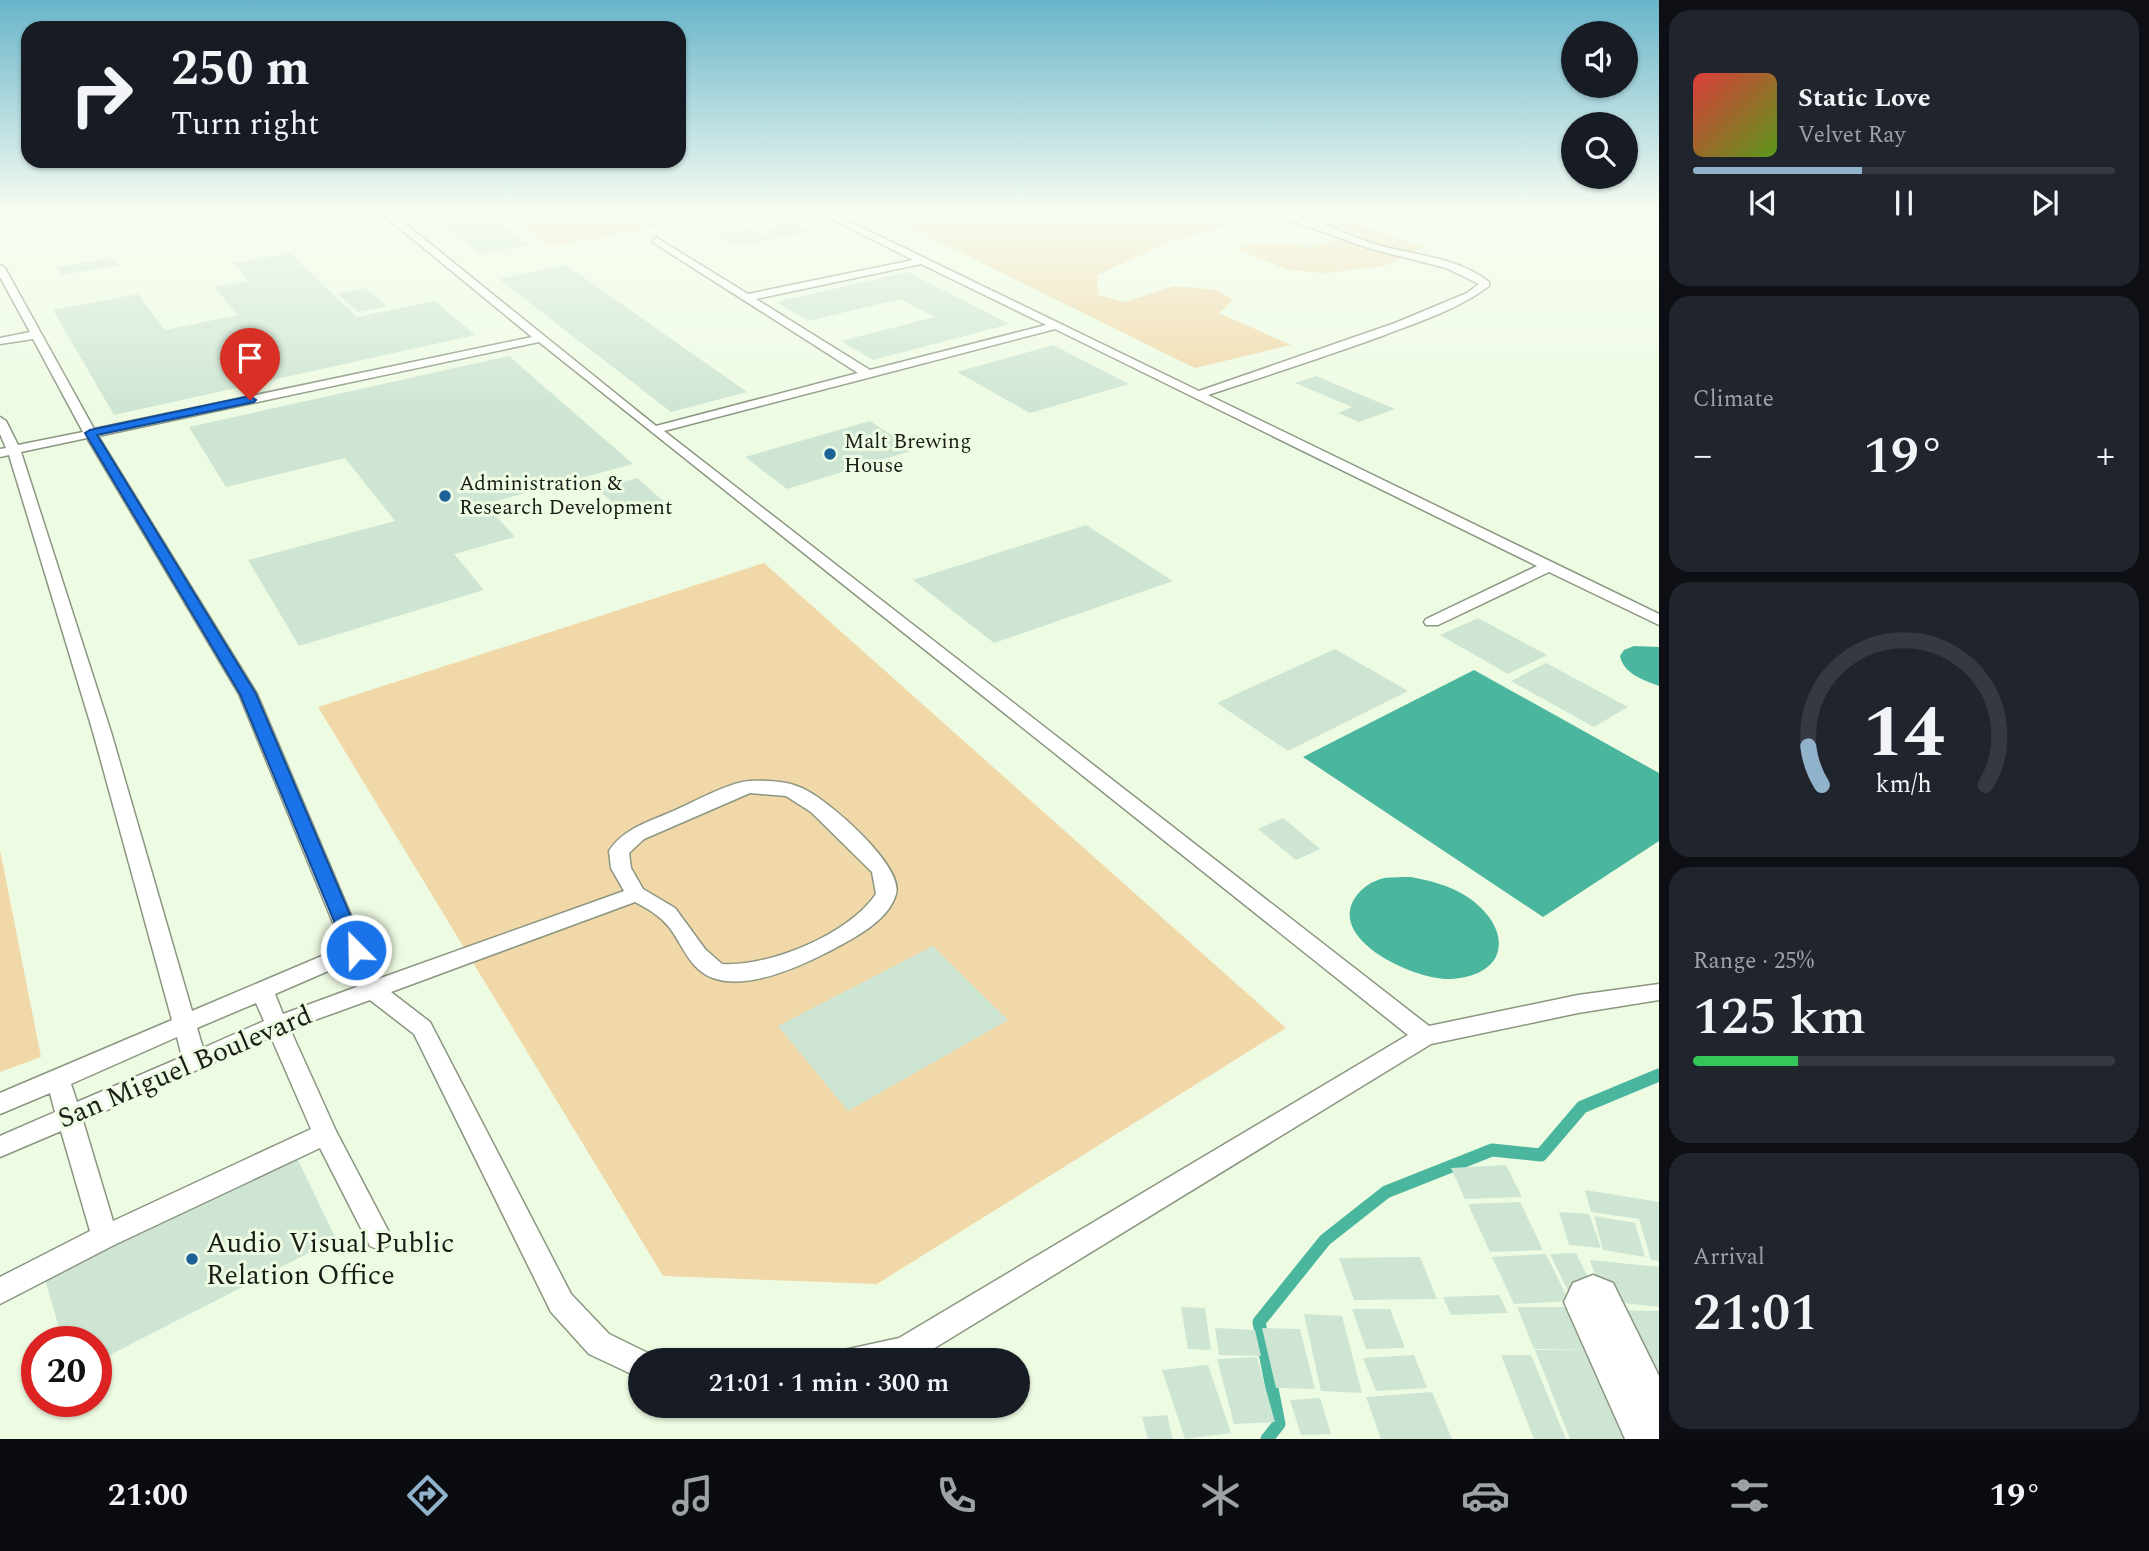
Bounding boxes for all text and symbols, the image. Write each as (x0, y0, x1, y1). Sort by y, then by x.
map controls (1561, 21, 1638, 189)
button: sound (1561, 21, 1638, 98)
text: 250 m (171, 32, 310, 107)
icon: right (56, 49, 147, 140)
text: Static Love (1798, 78, 1931, 118)
text: Turn right (171, 100, 319, 149)
button: search (1561, 112, 1638, 189)
text: Velvet Ray (1798, 118, 1905, 153)
icon: previous (1744, 184, 1782, 222)
icon: pause (1885, 184, 1923, 222)
icon: next (2026, 184, 2064, 222)
pin (220, 328, 280, 400)
icon: arrive (231, 339, 269, 377)
text: Climate (1693, 382, 1774, 417)
text: 19° (1863, 417, 1945, 496)
place label: Malt Brewing House (844, 426, 971, 482)
text: − (1693, 427, 1712, 485)
text: + (2096, 427, 2115, 485)
marker: Malt Brewing House (822, 446, 838, 462)
place label: Administration & Research Development (459, 468, 673, 524)
marker: Administration & Research Development (437, 488, 453, 504)
text: 14 (1863, 679, 1945, 790)
text: km/h (1876, 766, 1932, 804)
position arrow (319, 913, 393, 987)
text: Range · 25% (1693, 944, 1814, 979)
text: 125 km (1693, 978, 1866, 1057)
street label: San Miguel Boulevard (51, 994, 319, 1140)
place label: Audio Visual Public Relation Office (206, 1222, 454, 1297)
text: Arrival (1693, 1240, 1765, 1275)
marker: Audio Visual Public Relation Office (184, 1251, 200, 1267)
text: 21:01 (1693, 1274, 1818, 1353)
speed limit sign: 20 (21, 1326, 112, 1417)
text: 21:01 · 1 min · 300 m (709, 1363, 949, 1403)
text: 21:00 (108, 1471, 188, 1520)
icon: directions (403, 1471, 452, 1520)
icon: music (668, 1471, 717, 1520)
icon: phone (932, 1471, 981, 1520)
icon: climate (1196, 1471, 1245, 1520)
icon: car (1461, 1471, 1510, 1520)
icon: filters (1725, 1471, 1774, 1520)
text: 19° (1989, 1471, 2041, 1520)

